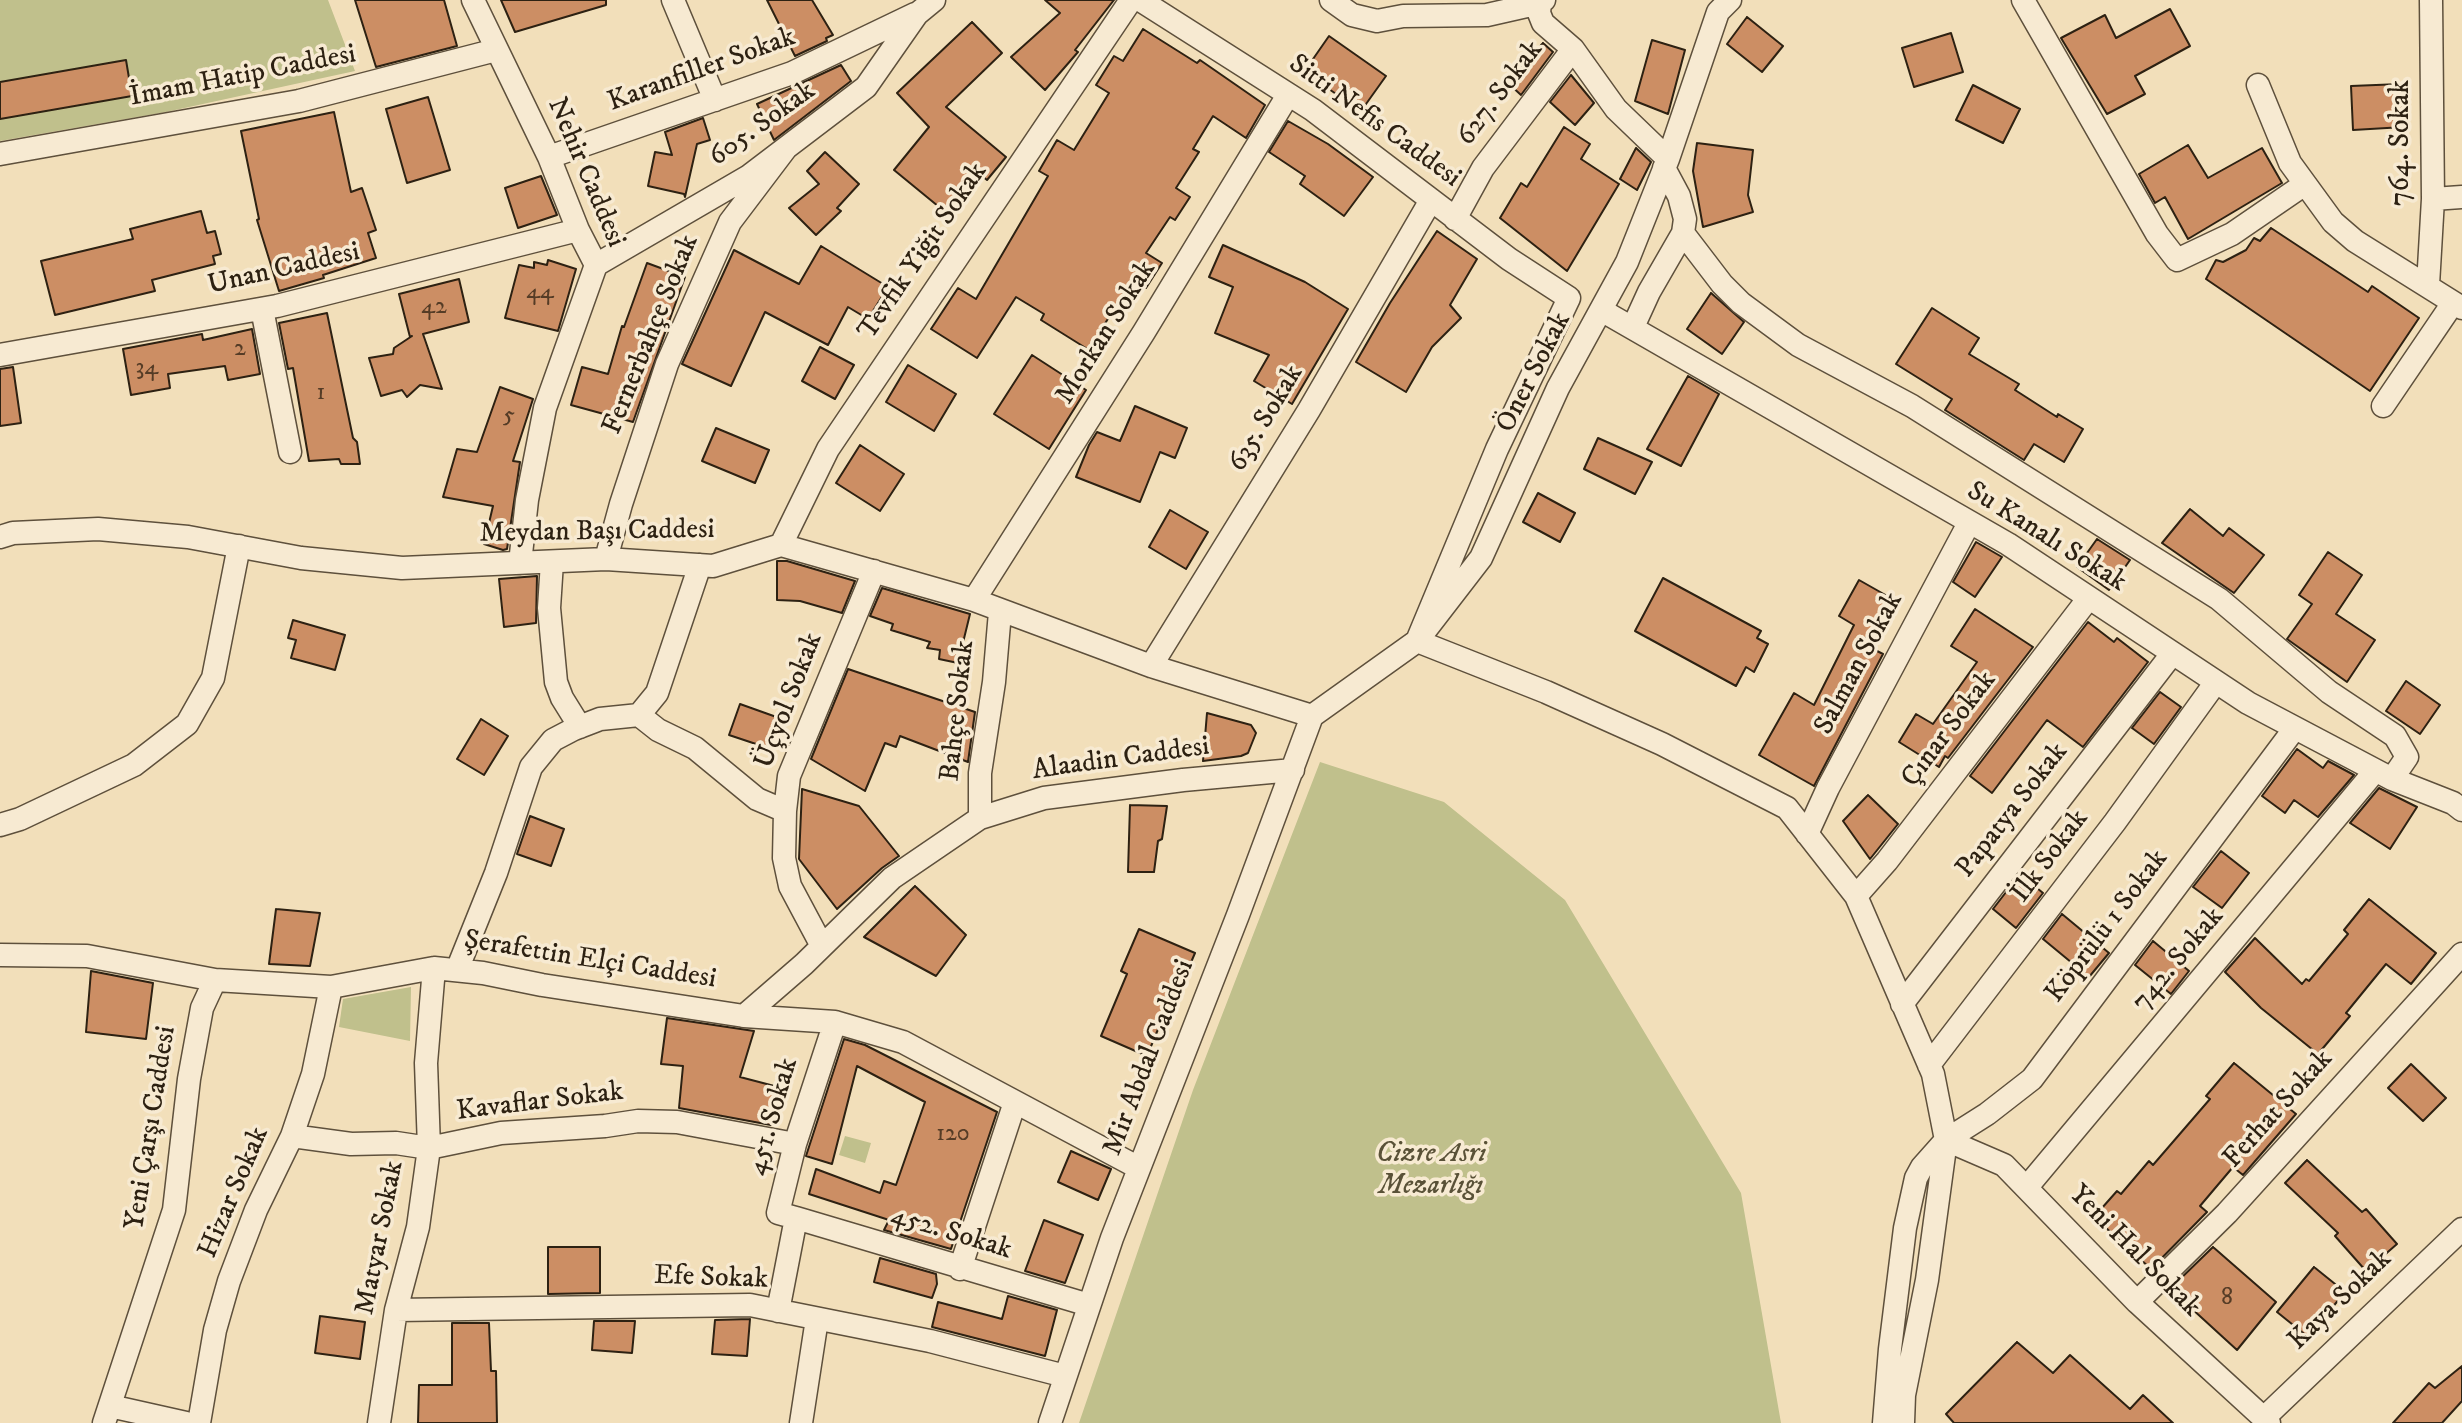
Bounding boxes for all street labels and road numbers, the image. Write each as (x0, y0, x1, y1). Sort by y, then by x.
street label: Karanfiller Sokak (604, 22, 800, 120)
street label: 627. Sokak (1451, 35, 1551, 153)
street label: İmam Hatip Caddesi (127, 39, 359, 115)
street label: Sitti Nefis Caddesi (1281, 48, 1467, 196)
street label: 605. Sokak (703, 75, 823, 175)
street label: 764. Sokak (2385, 80, 2419, 206)
street label: Nehir Caddesi (538, 93, 632, 253)
street label: Tevfik Yiğit Sokak (852, 157, 996, 347)
street label: Fernerbahçe Sokak (597, 230, 707, 440)
street label: Unan Caddesi (205, 236, 363, 304)
street label: Morkan Sokak (1050, 255, 1164, 411)
street label: Öner Sokak (1490, 307, 1580, 439)
street label: 635. Sokak (1222, 360, 1312, 478)
street label: Su Kanalı Sokak (1960, 476, 2132, 600)
street label: Meydan Başı Caddesi (479, 514, 715, 552)
street label: Salman Sokak (1808, 587, 1912, 741)
street label: Üçyol Sokak (749, 628, 831, 774)
street label: Bahçe Sokak (935, 639, 983, 783)
street label: Çınar Sokak (1895, 665, 2005, 795)
street label: Alaadin Caddesi (1030, 731, 1212, 789)
street label: Papatya Sokak (1950, 737, 2076, 885)
street label: İlk Sokak (2005, 804, 2097, 910)
street label: Köprülü 1 Sokak (2040, 844, 2176, 1010)
street label: 742. Sokak (2126, 901, 2232, 1019)
street label: Şerafettin Elçi Caddesi (462, 924, 718, 998)
street label: Mir Abdal Caddesi (1097, 955, 1203, 1161)
street label: Yeni Çarşı Caddesi (119, 1024, 185, 1232)
street label: Ferhat Sokak (2217, 1044, 2341, 1176)
street label: 451. Sokak (741, 1054, 807, 1180)
street label: Kavaflar Sokak (455, 1076, 625, 1130)
street label: Hizar Sokak (192, 1122, 278, 1264)
street label: Matyar Sokak (350, 1158, 412, 1318)
street label: Yeni Hal Sokak (2061, 1179, 2207, 1325)
street label: 452. Sokak (887, 1200, 1015, 1268)
street label: Kaya Sokak (2282, 1244, 2400, 1358)
street label: Efe Sokak (653, 1260, 769, 1298)

